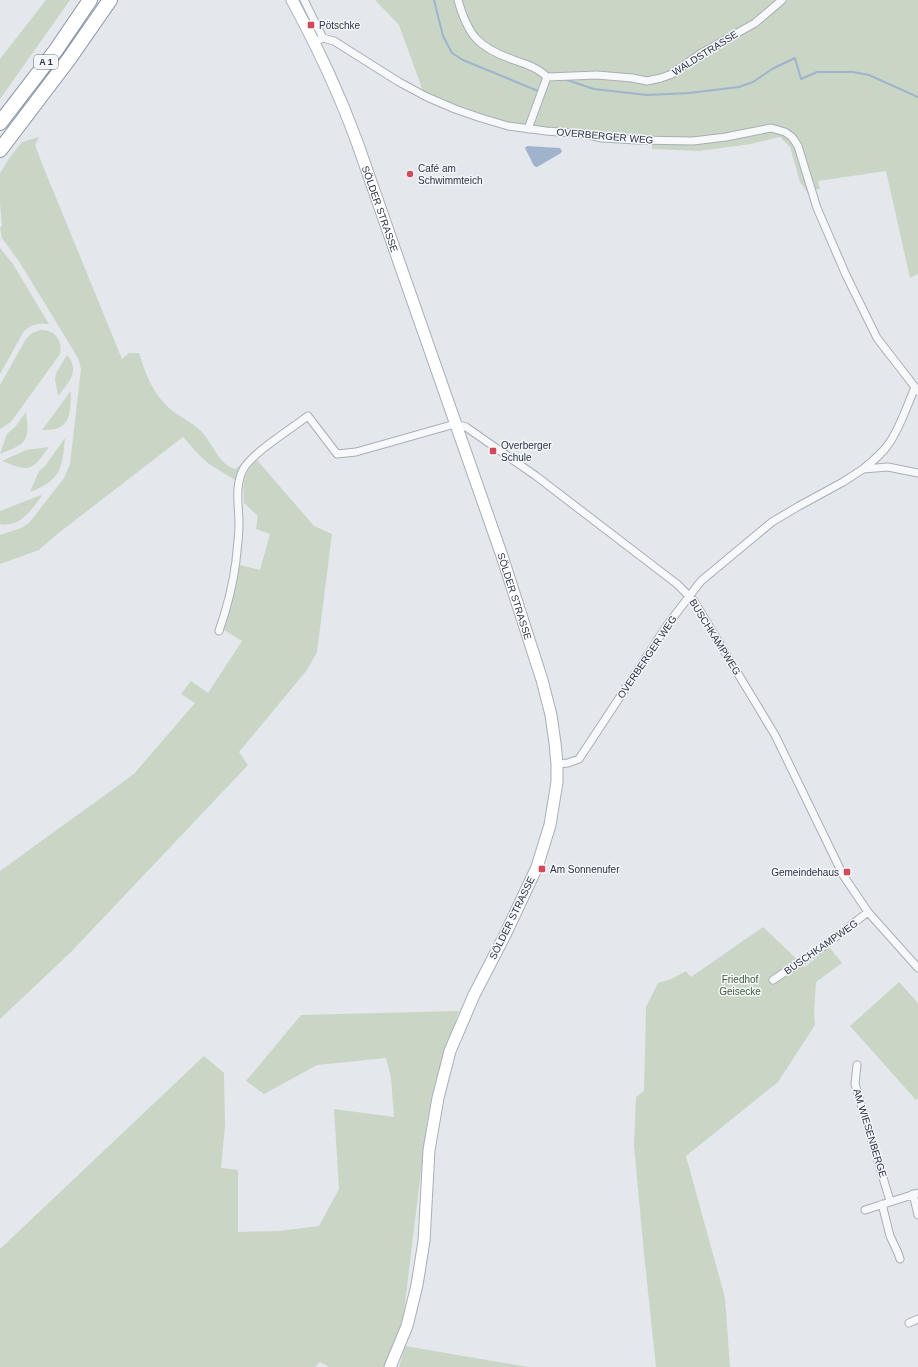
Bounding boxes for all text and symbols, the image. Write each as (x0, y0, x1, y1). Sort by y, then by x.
marker: Pötschke (306, 20, 316, 30)
place label: Pötschke (319, 20, 361, 31)
street label: WALDSTRASSE (670, 28, 740, 78)
road number: A 1 (34, 55, 58, 69)
street label: OVERBERGER WEG (556, 126, 654, 146)
place label: Café am Schwimmteich (418, 163, 482, 186)
street label: SÖLDER STRASSE (360, 164, 401, 254)
marker: Café am Schwimmteich (405, 169, 415, 179)
place label: Overberger Schule (501, 440, 552, 463)
marker: Overberger Schule (488, 446, 498, 456)
street label: SÖLDER STRASSE (496, 551, 534, 641)
street label: BUSCHKAMPWEG (687, 597, 743, 677)
street label: OVERBERGER WEG (615, 613, 679, 700)
marker: Am Sonnenufer (537, 864, 547, 874)
place label: Am Sonnenufer (550, 864, 620, 875)
place label: Gemeindehaus (771, 867, 839, 878)
marker: Gemeindehaus (842, 867, 852, 877)
street label: SÖLDER STRASSE (487, 875, 537, 961)
street label: BUSCHKAMPWEG (782, 917, 860, 977)
park label: Friedhof Geisecke (719, 974, 761, 997)
street label: AM WIESENBERGE (851, 1087, 889, 1179)

